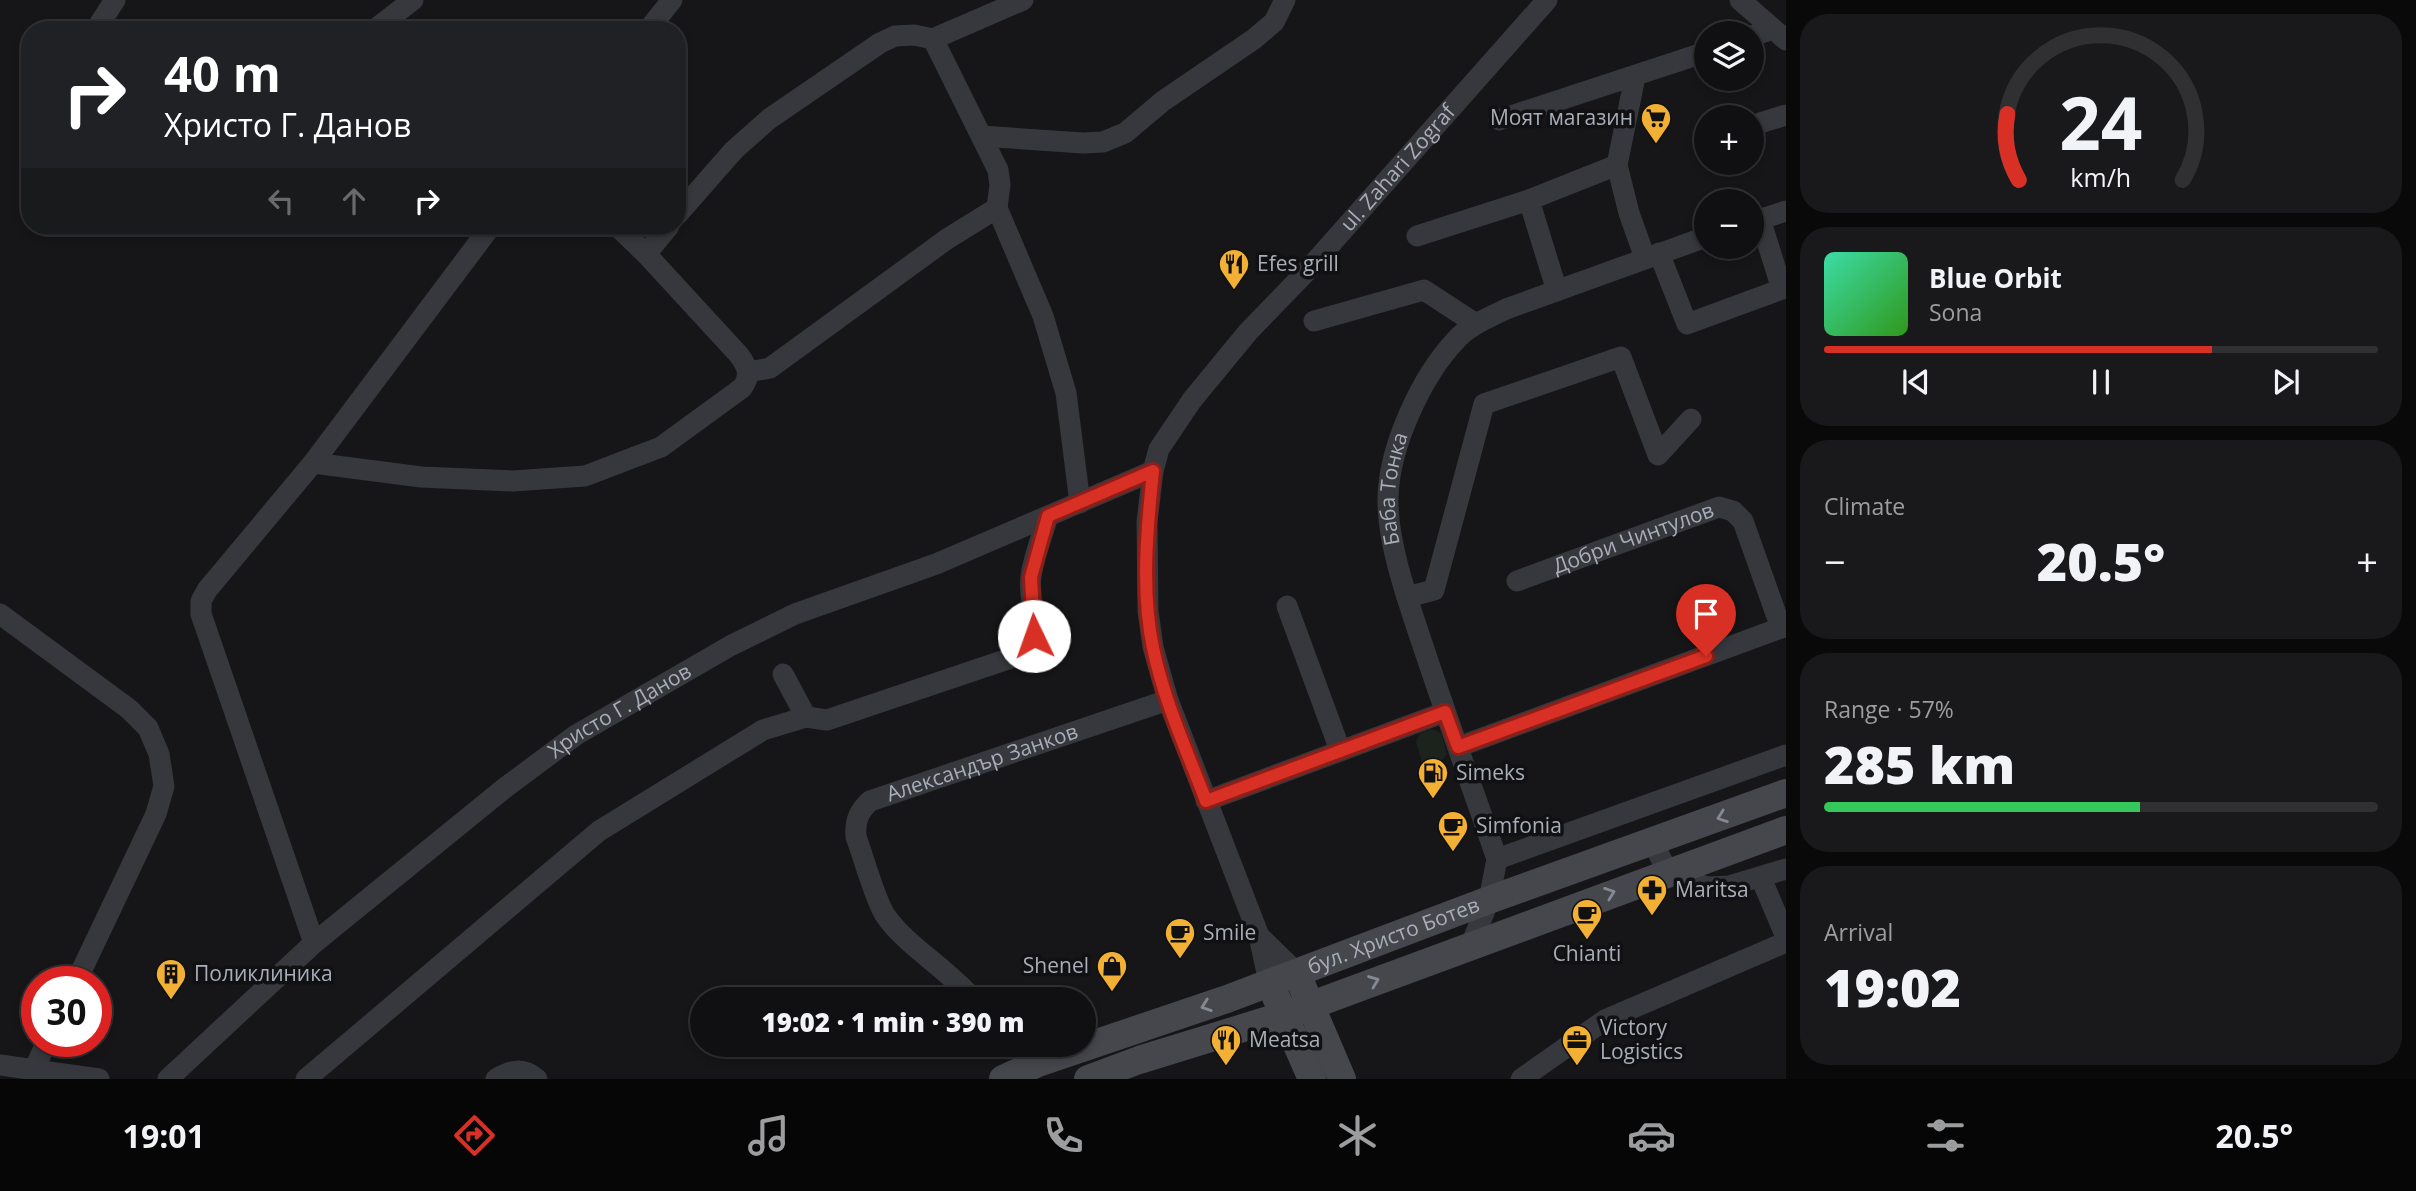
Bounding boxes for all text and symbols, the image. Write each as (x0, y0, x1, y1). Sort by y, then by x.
map controls (1694, 21, 1764, 259)
button: layers (1694, 21, 1764, 91)
text: 40 m (164, 40, 281, 106)
icon: right (49, 49, 140, 140)
text: 24 (2059, 72, 2143, 171)
street label: ul. Zahari Zograf (1334, 97, 1462, 237)
supermarket icon: Моят магазин (1639, 101, 1673, 145)
text: Христо Г. Данов (164, 103, 411, 146)
place label: Моят магазин (1490, 103, 1633, 131)
button: + (1694, 105, 1764, 175)
text: km/h (2071, 159, 2131, 193)
icon: left (262, 182, 300, 220)
icon: ahead (335, 182, 373, 220)
icon: right (408, 182, 446, 220)
button: − (1694, 189, 1764, 259)
restaurant icon: Efes grill (1217, 247, 1251, 291)
place label: Efes grill (1257, 249, 1339, 277)
text: Blue Orbit (1929, 260, 2062, 296)
text: Sona (1929, 296, 1982, 328)
icon: previous (1897, 363, 1935, 401)
icon: pause (2082, 363, 2120, 401)
icon: next (2267, 363, 2305, 401)
street label: Баба Тонка (1373, 428, 1414, 548)
text: Climate (1824, 490, 1905, 522)
street label: Добри Чинтулов (1549, 495, 1718, 580)
text: 20.5° (2037, 525, 2165, 596)
text: − (1824, 535, 1846, 587)
text: + (2356, 535, 2378, 587)
pin (1676, 584, 1736, 656)
icon: arrive (1687, 595, 1725, 633)
position arrow (997, 599, 1071, 673)
street label: Христо Г. Данов (542, 656, 696, 764)
text: Range · 57% (1824, 693, 1954, 725)
street label: Александър Занков (882, 717, 1081, 808)
text: 285 km (1824, 728, 2015, 799)
fuel station icon: Simeks (1416, 756, 1450, 800)
place label: Simeks (1456, 758, 1525, 786)
cafe icon: Simfonia (1436, 809, 1470, 853)
one-way arrow (1716, 809, 1728, 823)
place label: Simfonia (1476, 811, 1562, 839)
pharmacy icon: Maritsa (1635, 873, 1669, 917)
place label: Maritsa (1675, 875, 1749, 903)
one-way arrow (1603, 888, 1615, 902)
street label: бул. Христо Ботев (1303, 890, 1483, 980)
cafe icon: Chianti (1570, 897, 1604, 941)
cafe icon: Smile (1163, 916, 1197, 960)
text: Arrival (1824, 916, 1893, 948)
place label: Smile (1203, 918, 1256, 946)
place label: Chianti (1553, 939, 1621, 967)
shop icon: Shenel (1095, 949, 1129, 993)
place label: Shenel (1023, 951, 1089, 979)
text: 19:02 (1824, 951, 1961, 1022)
building icon: Поликлиника (154, 957, 188, 1001)
place label: Поликлиника (194, 959, 333, 987)
speed limit sign: 30 (21, 966, 112, 1057)
one-way arrow (1367, 976, 1379, 990)
one-way arrow (1200, 998, 1212, 1012)
text: 19:02 · 1 min · 390 m (762, 1004, 1024, 1040)
place label: Victory Logistics (1600, 1013, 1683, 1065)
restaurant icon: Meatsa (1209, 1023, 1243, 1067)
office icon: Victory Logistics (1560, 1023, 1594, 1067)
place label: Meatsa (1249, 1025, 1321, 1053)
icon: directions (450, 1111, 499, 1160)
icon: music (744, 1111, 793, 1160)
icon: phone (1039, 1111, 1088, 1160)
icon: climate (1333, 1111, 1382, 1160)
icon: car (1627, 1111, 1676, 1160)
icon: filters (1921, 1111, 1970, 1160)
text: 19:01 (123, 1114, 205, 1157)
text: 20.5° (2216, 1114, 2293, 1157)

